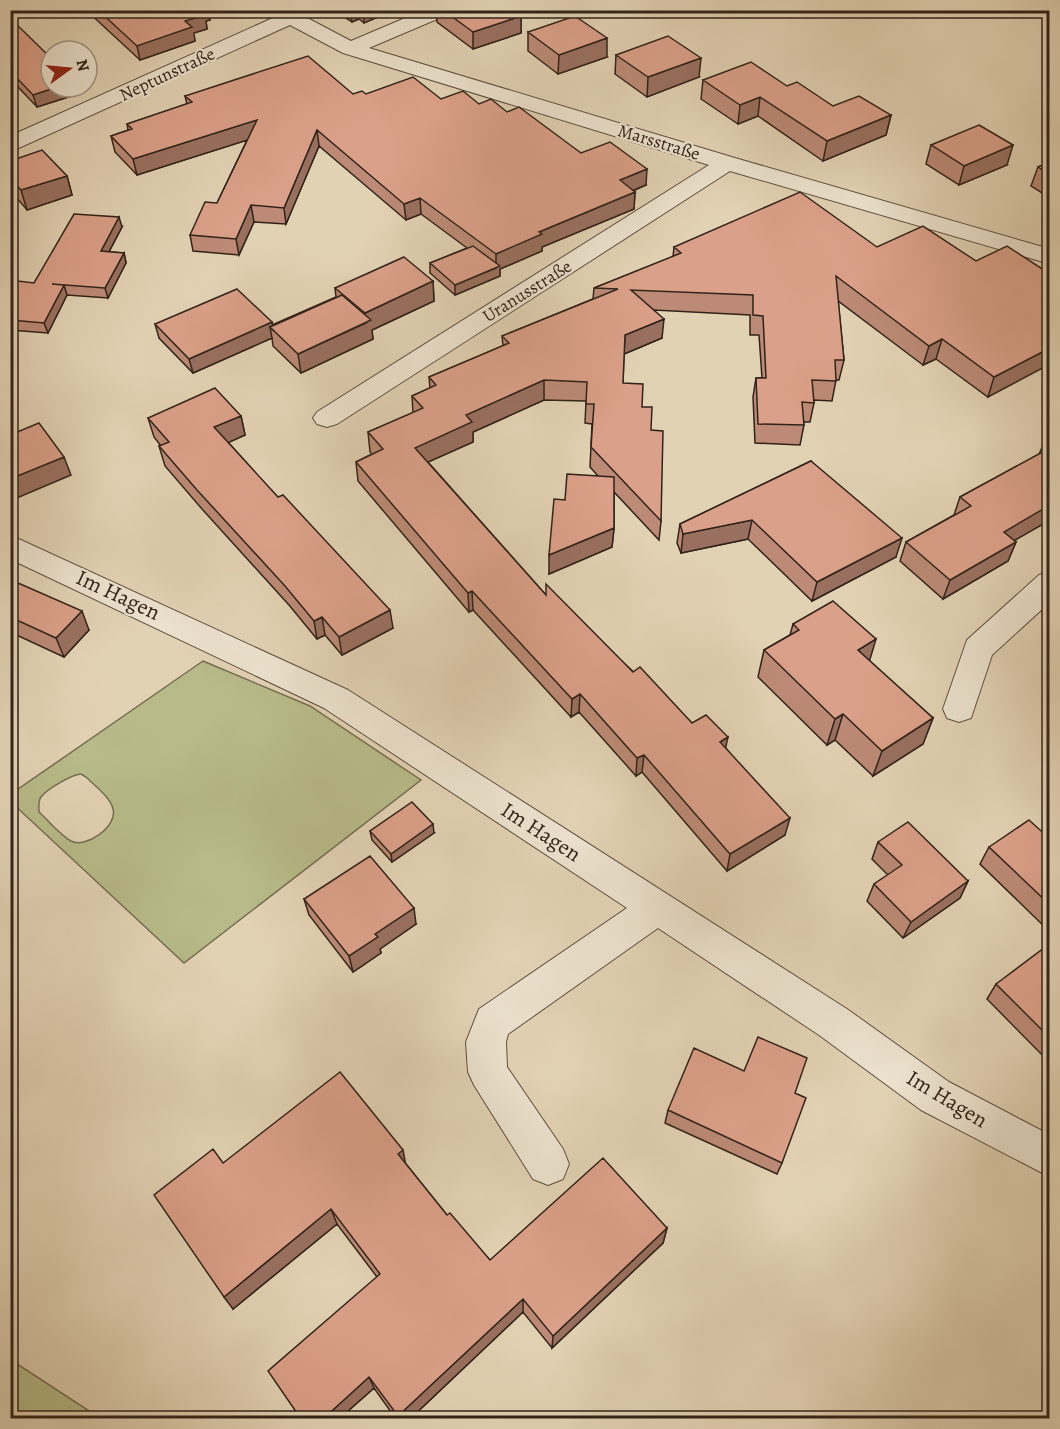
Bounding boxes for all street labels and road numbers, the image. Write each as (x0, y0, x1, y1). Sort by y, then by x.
street label: Neptunstraße (115, 41, 219, 107)
street label: Marsstraße (615, 118, 703, 166)
street label: Uranusstraße (478, 254, 576, 328)
street label: Im Hagen (71, 562, 165, 628)
street label: Im Hagen (495, 795, 587, 869)
street label: Im Hagen (901, 1063, 993, 1135)

